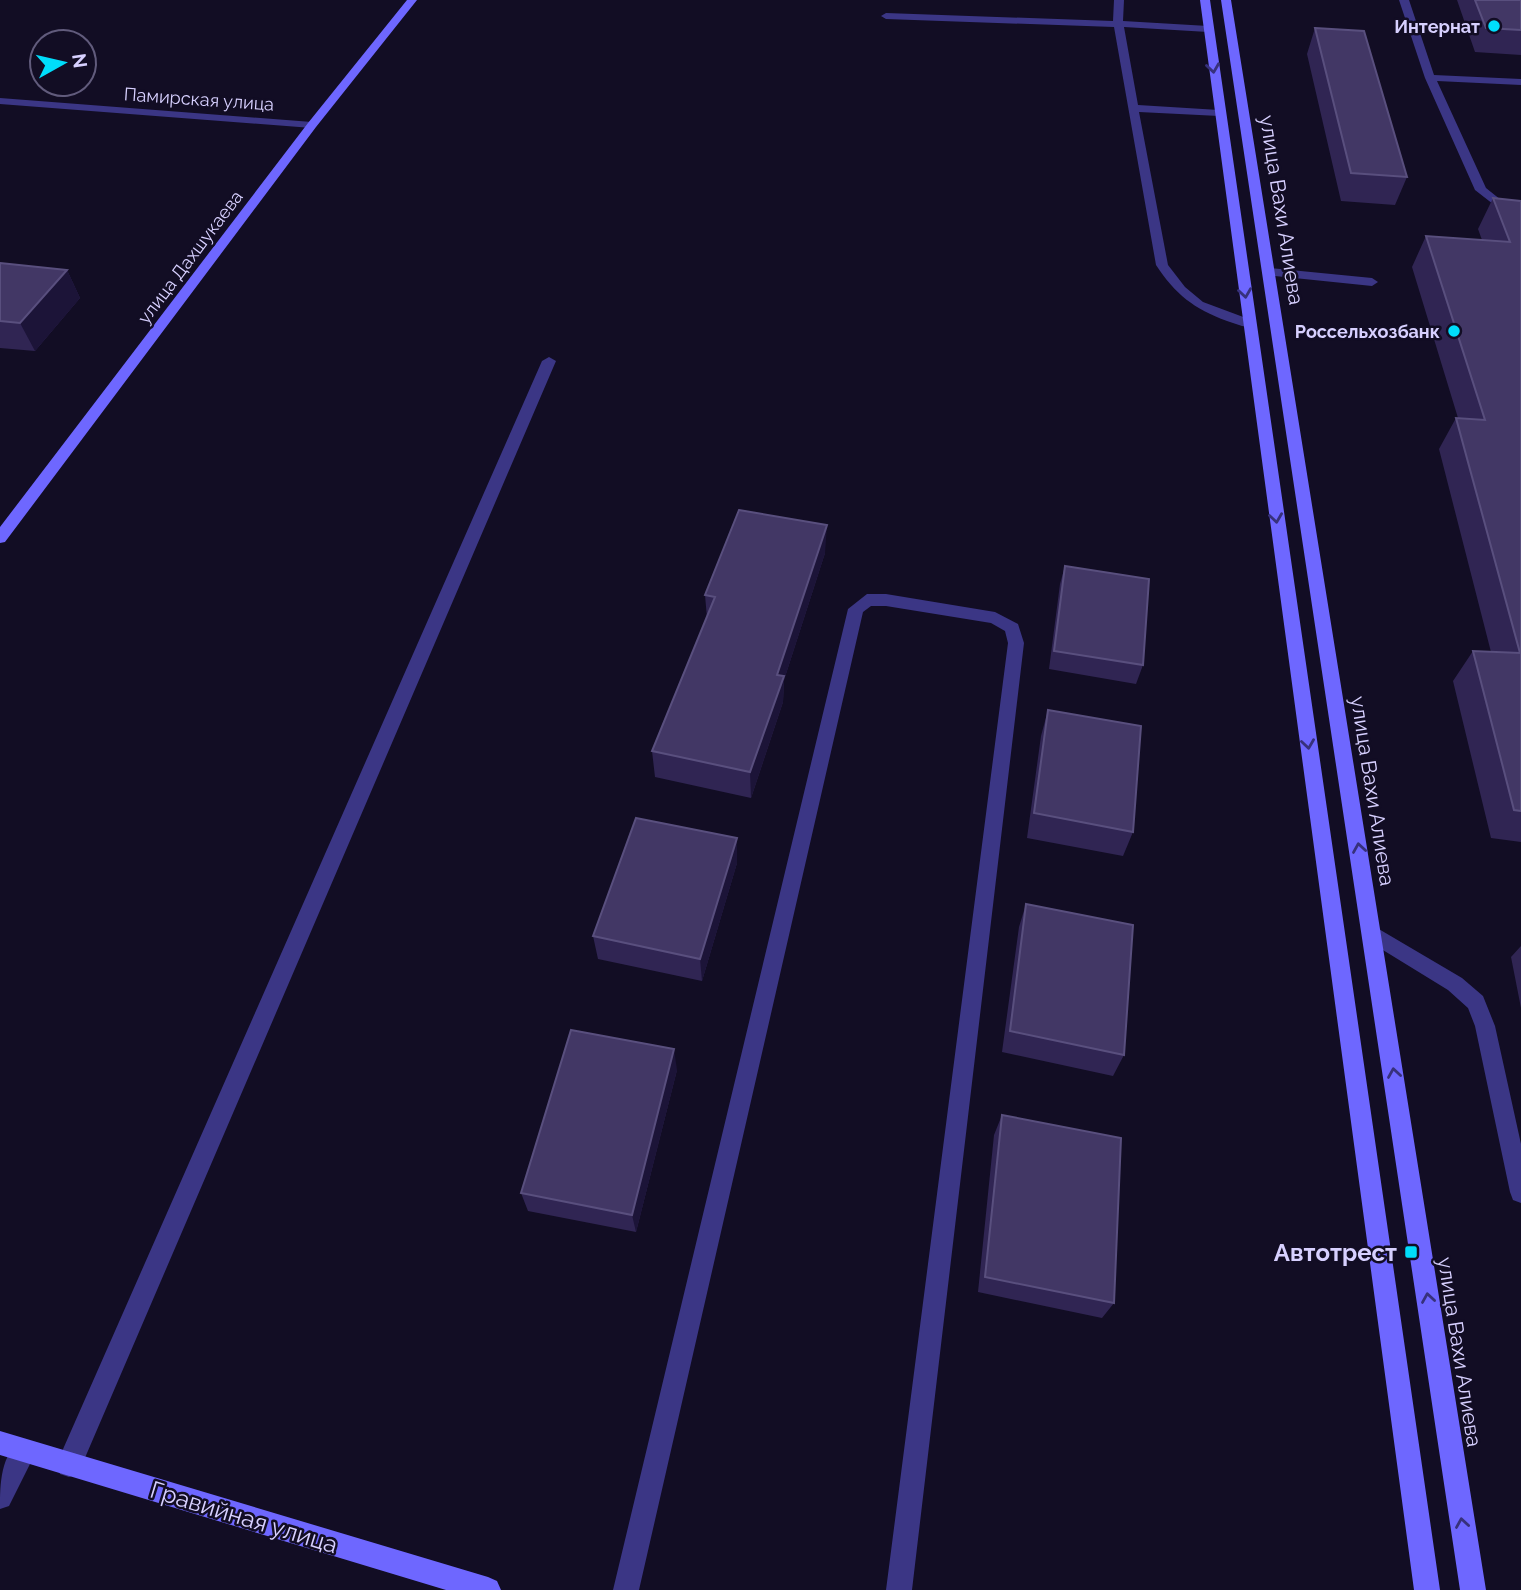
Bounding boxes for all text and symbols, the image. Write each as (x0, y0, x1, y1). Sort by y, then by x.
place label: Интернат (1394, 16, 1480, 37)
marker: Интернат (1486, 18, 1502, 34)
north arrow (28, 28, 98, 98)
text: N (68, 52, 92, 69)
one-way arrow (1206, 62, 1221, 74)
street label: Памирская улица (123, 83, 275, 115)
street label: улица Вахи Алиева (1255, 113, 1309, 307)
street label: улица Дахшукаева (133, 186, 247, 328)
one-way arrow (1237, 287, 1252, 299)
place label: Россельхозбанк (1295, 321, 1440, 342)
marker: Россельхозбанк (1446, 323, 1462, 339)
one-way arrow (1268, 512, 1283, 524)
street label: улица Вахи Алиева (1346, 694, 1400, 888)
one-way arrow (1300, 738, 1315, 749)
one-way arrow (1352, 842, 1367, 854)
one-way arrow (1387, 1067, 1402, 1079)
place label: Автотрест (1274, 1238, 1397, 1267)
marker: Автотрест (1403, 1244, 1419, 1260)
street label: улица Вахи Алиева (1433, 1255, 1487, 1449)
one-way arrow (1421, 1292, 1436, 1303)
street label: Гравийная улица (147, 1475, 341, 1559)
one-way arrow (1455, 1517, 1470, 1528)

